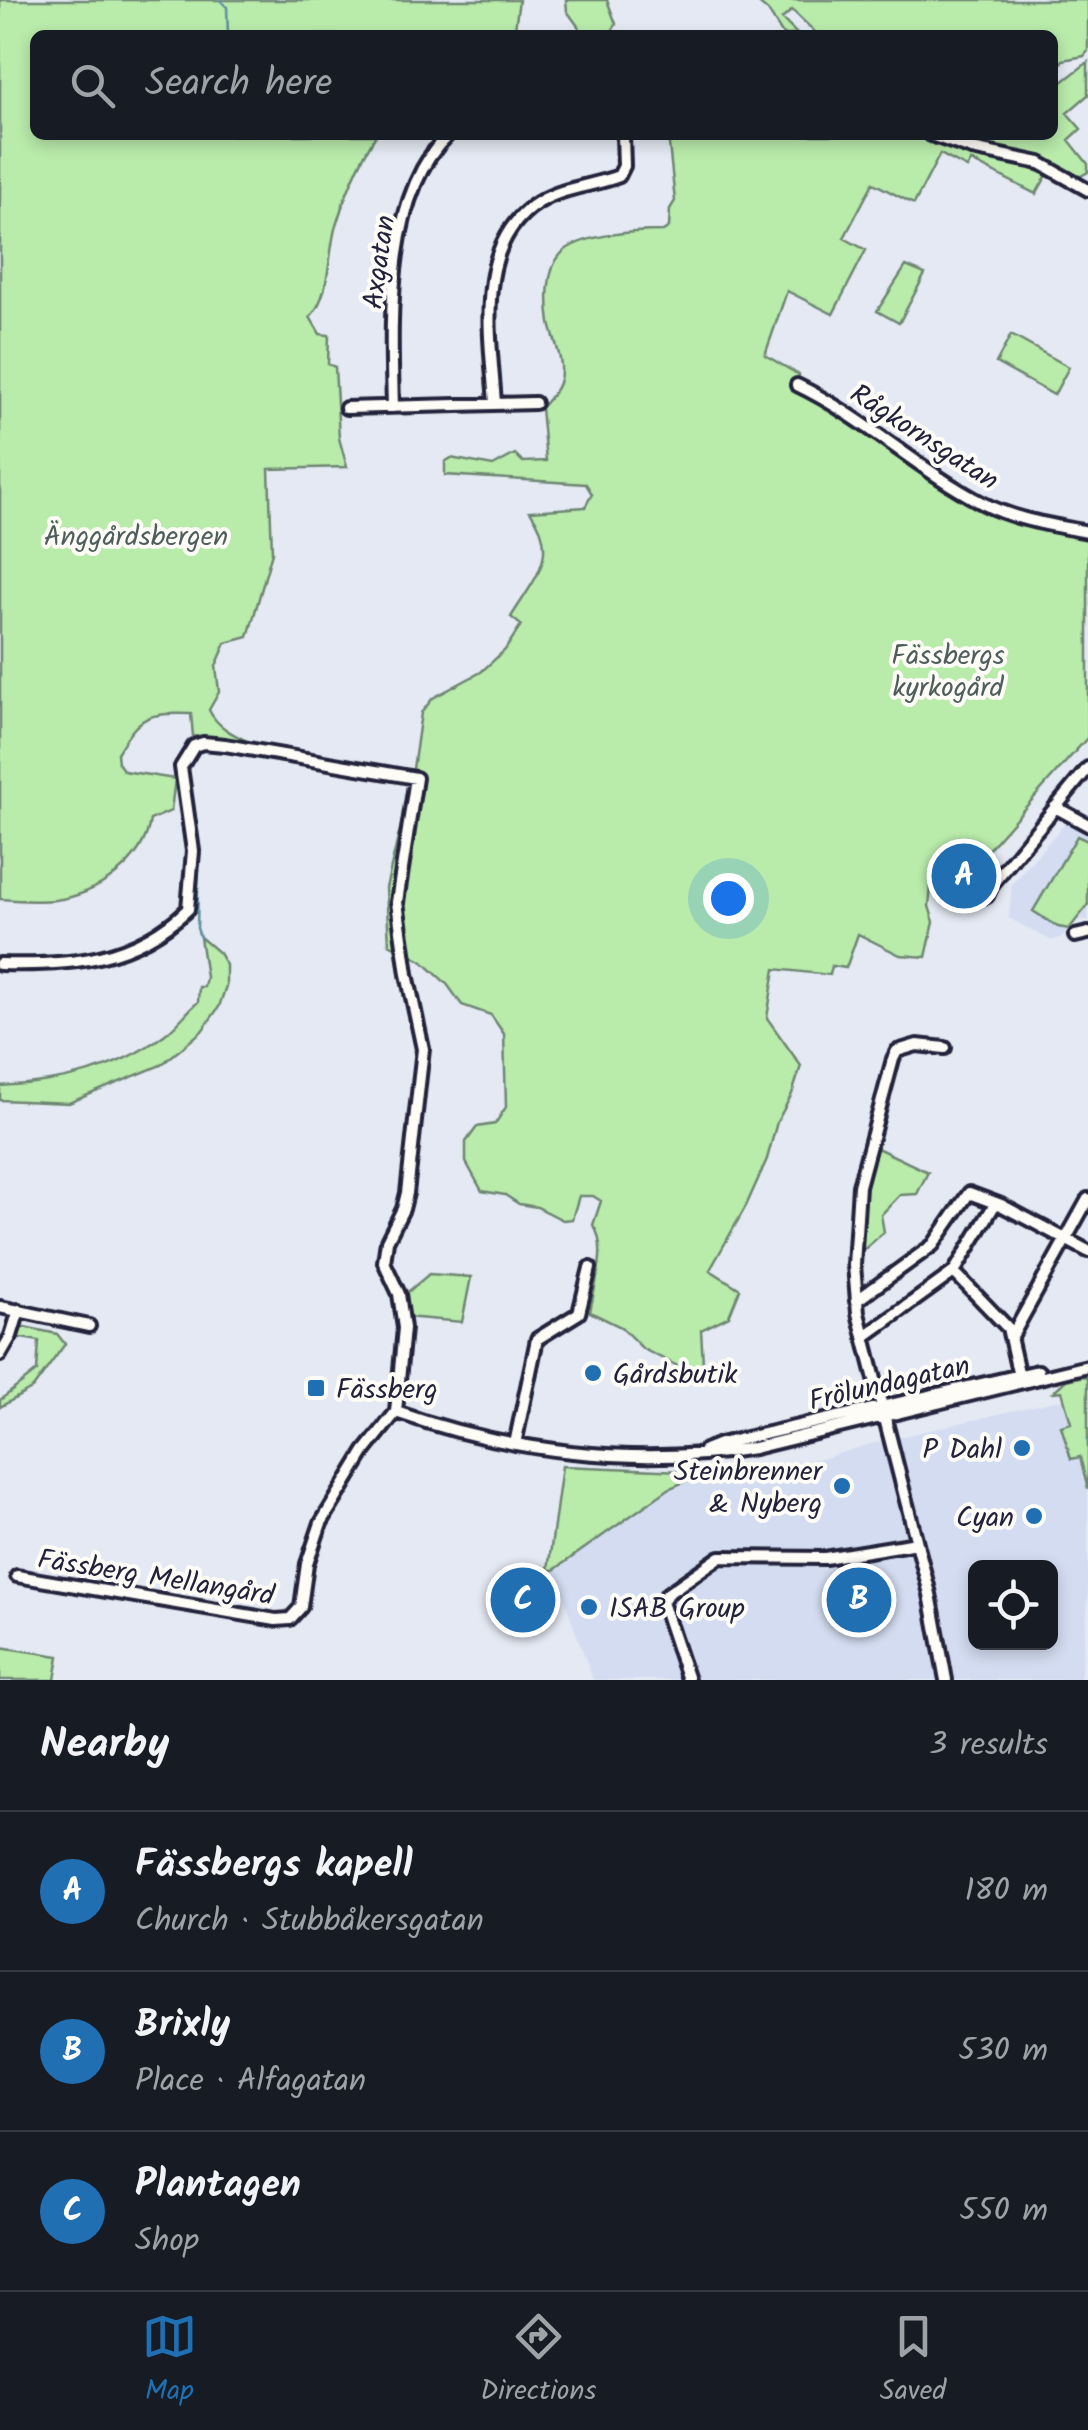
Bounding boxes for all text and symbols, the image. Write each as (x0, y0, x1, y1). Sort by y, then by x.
search box (30, 30, 1058, 140)
text: Search here (145, 55, 332, 115)
icon: search (65, 58, 120, 113)
street label: Axgatan (352, 213, 409, 312)
street label: Rågkornsgatan (840, 373, 1007, 503)
park label: Änggårdsbergen (44, 515, 228, 560)
park label: Fässbergs kyrkogård (891, 634, 1005, 711)
pin: A (932, 838, 996, 914)
your location (703, 873, 754, 924)
street label: Frölundagatan (804, 1344, 975, 1425)
place label: Gårdsbutik (613, 1353, 738, 1398)
marker: Gårdsbutik (582, 1362, 604, 1384)
place label: Fässberg (336, 1368, 438, 1413)
marker: Fässberg (305, 1377, 327, 1399)
place label: P Dahl (923, 1428, 1002, 1473)
marker: P Dahl (1011, 1437, 1033, 1459)
place label: Steinbrenner & Nyberg (674, 1450, 824, 1527)
marker: Steinbrenner & Nyberg (831, 1475, 853, 1497)
place label: Cyan (956, 1496, 1014, 1541)
marker: Cyan (1023, 1505, 1045, 1527)
street label: Fässberg Mellangård (34, 1538, 278, 1620)
map controls (968, 1560, 1058, 1650)
button: locate (968, 1560, 1058, 1650)
pin: C (490, 1562, 556, 1638)
pin: B (826, 1562, 892, 1638)
place label: ISAB Group (609, 1587, 745, 1632)
marker: ISAB Group (578, 1596, 600, 1618)
text: Nearby (40, 1712, 169, 1779)
text: 3 results (929, 1720, 1048, 1771)
text: Fässbergs kapell (135, 1836, 413, 1896)
text: A (62, 1866, 83, 1917)
text: 180 m (964, 1866, 1048, 1917)
text: Church · Stubbåkersgatan (135, 1896, 484, 1947)
text: Brixly (135, 1996, 230, 2056)
text: B (63, 2026, 82, 2077)
text: 530 m (958, 2026, 1048, 2077)
text: Place · Alfagatan (135, 2056, 366, 2107)
text: Plantagen (135, 2156, 301, 2216)
text: C (63, 2186, 82, 2237)
text: 550 m (959, 2186, 1048, 2237)
text: Shop (135, 2216, 199, 2267)
tab: Map (142, 2309, 197, 2414)
tab: Directions (480, 2309, 596, 2414)
tab: Saved (880, 2309, 946, 2414)

